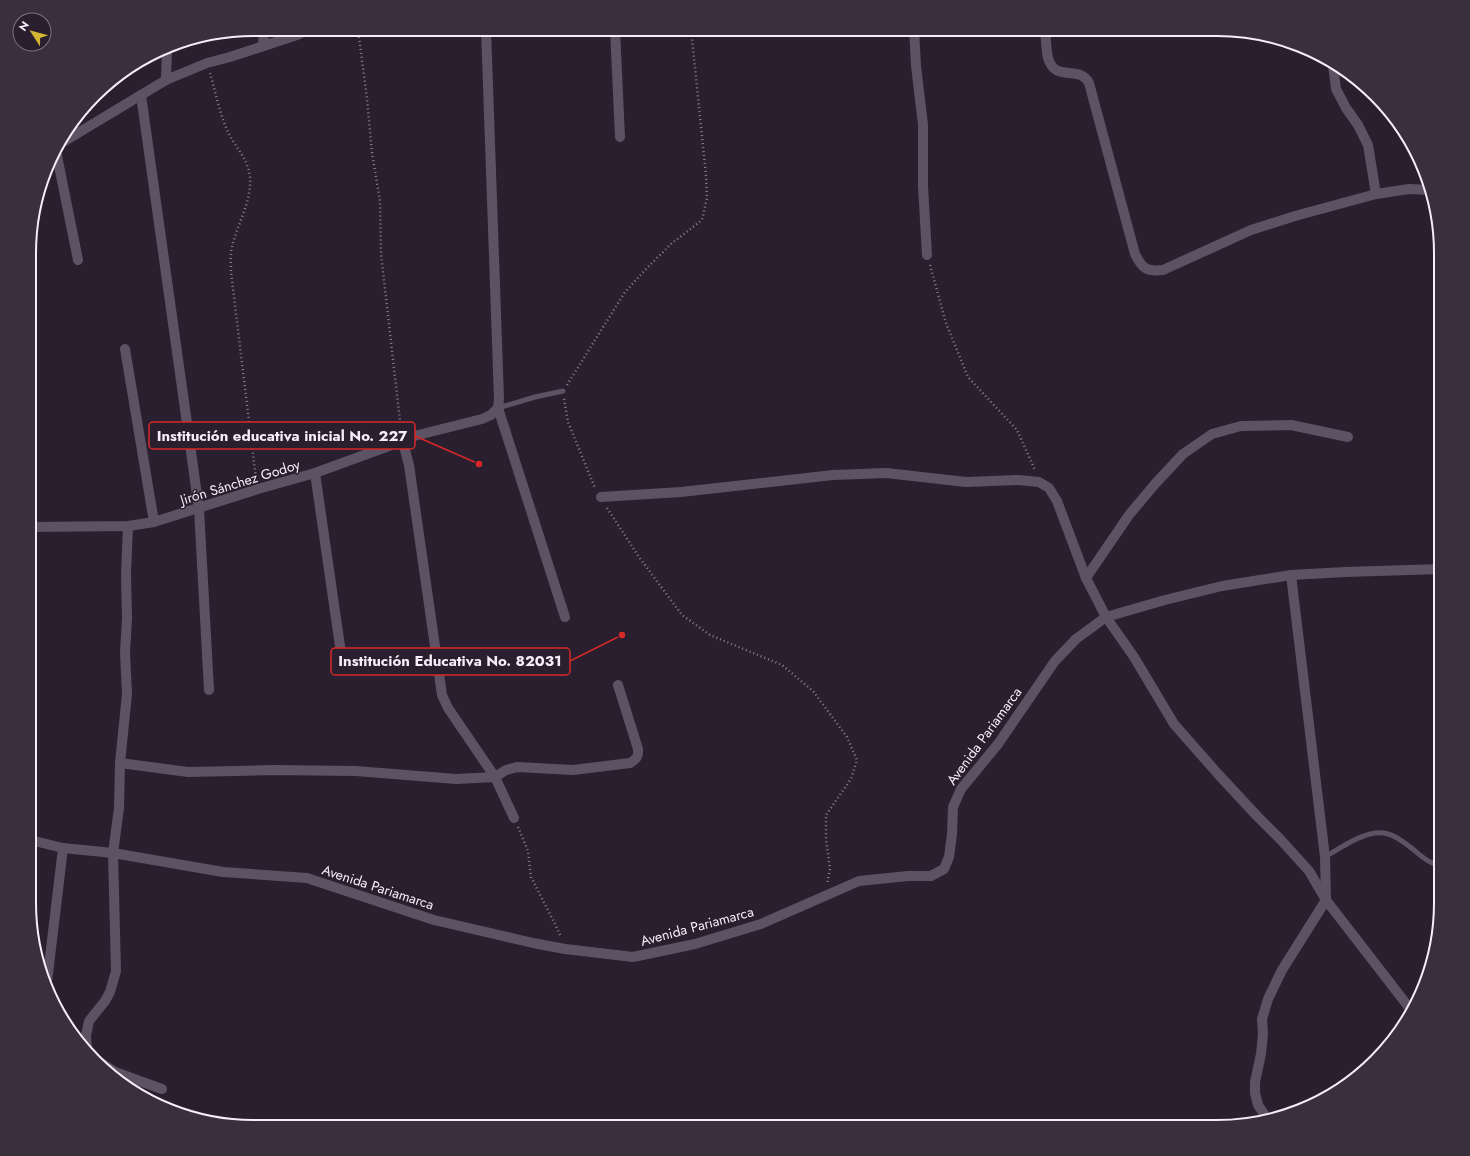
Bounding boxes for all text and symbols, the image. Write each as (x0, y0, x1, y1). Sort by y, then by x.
north arrow (12, 12, 52, 52)
text: N (15, 18, 33, 34)
callout: Institución educativa inicial No. 227 (149, 422, 415, 449)
text: Institución educativa inicial No. 227 (157, 425, 408, 447)
street label: Jirón Sánchez Godoy (176, 454, 303, 510)
callout: Institución Educativa No. 82031 (331, 648, 570, 675)
text: Institución Educativa No. 82031 (338, 650, 562, 672)
street label: Avenida Pariamarca (942, 683, 1026, 789)
street label: Avenida Pariamarca (320, 859, 436, 915)
street label: Avenida Pariamarca (638, 901, 756, 951)

